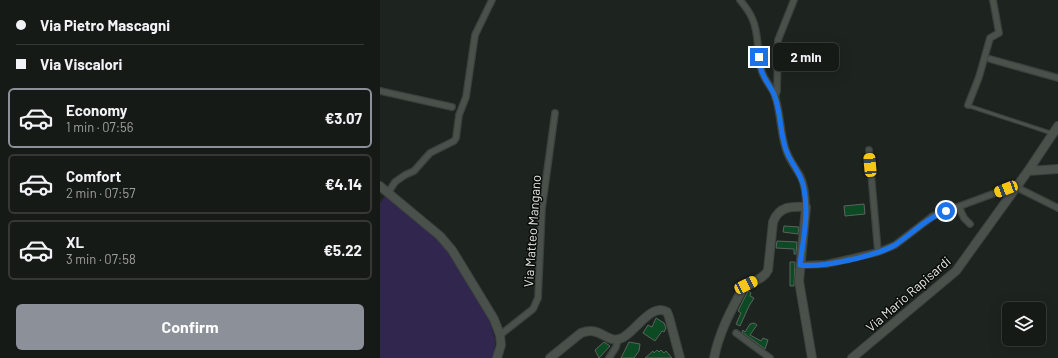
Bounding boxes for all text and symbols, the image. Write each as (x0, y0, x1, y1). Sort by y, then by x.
text: Via Pietro Mascagni (40, 16, 170, 34)
callout: 2 min (773, 43, 839, 71)
route end (750, 48, 768, 66)
text: 2 min (790, 49, 822, 65)
text: Via Viscalori (40, 55, 122, 73)
icon: car (18, 100, 54, 136)
text: Economy (66, 101, 127, 119)
text: €3.07 (325, 109, 362, 127)
text: 1 min · 07:56 (66, 119, 133, 135)
car (863, 153, 877, 177)
icon: car (18, 166, 54, 202)
text: Comfort (66, 167, 121, 185)
street label: Via Matteo Mangano (520, 174, 544, 288)
text: €4.14 (325, 175, 362, 193)
car (993, 179, 1019, 199)
text: 2 min · 07:57 (66, 185, 135, 201)
route start (937, 202, 955, 220)
icon: car (18, 232, 54, 268)
text: XL (66, 233, 84, 251)
text: €5.22 (324, 241, 362, 259)
text: 3 min · 07:58 (66, 251, 136, 267)
street label: Via Mario Rapisardi (862, 253, 954, 335)
car (733, 274, 759, 296)
map controls (1002, 302, 1046, 346)
button: layers (1002, 302, 1046, 346)
button: Confirm (16, 304, 364, 350)

